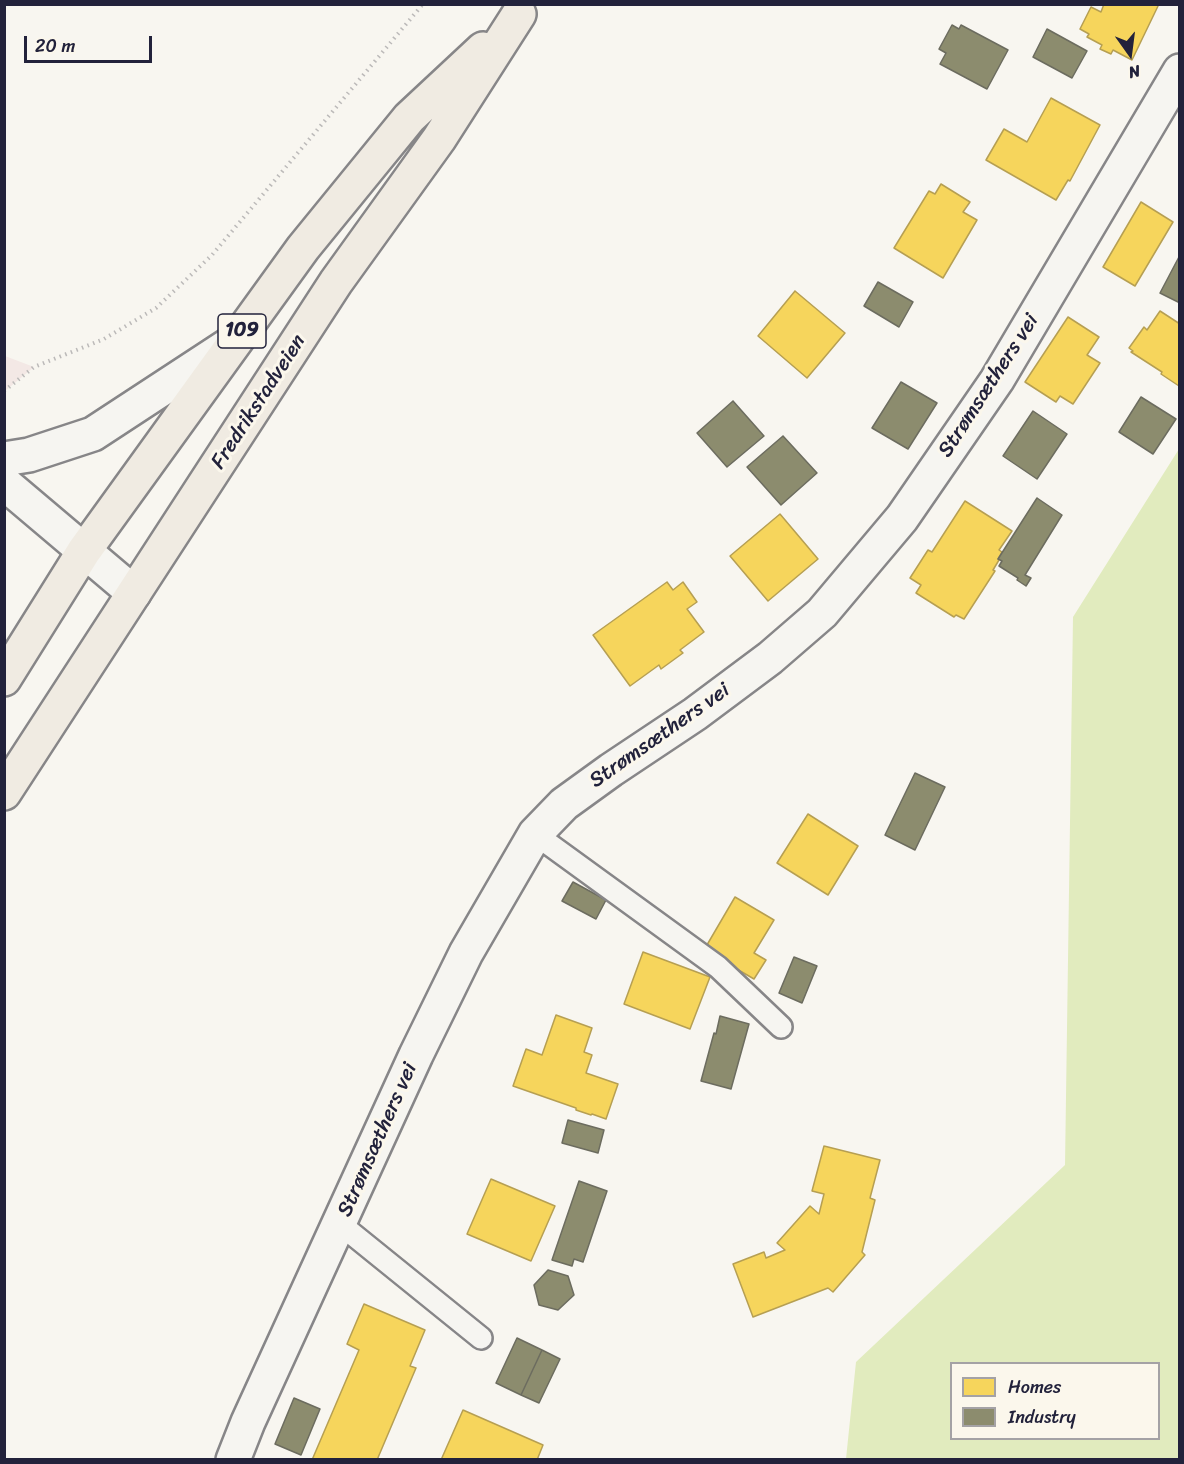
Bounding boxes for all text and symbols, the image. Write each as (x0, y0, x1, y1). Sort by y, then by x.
scale bar (27, 24, 154, 62)
north arrow (1100, 24, 1160, 84)
text: 20 m (35, 30, 75, 62)
text: N (1126, 57, 1143, 87)
street label: Strømsæthers vei (933, 310, 1045, 462)
road number: 109 (218, 314, 266, 348)
street label: Fredrikstadveien (206, 330, 312, 474)
street label: Strømsæthers vei (585, 678, 735, 794)
street label: Strømsæthers vei (333, 1059, 423, 1221)
legend (950, 1362, 1160, 1440)
text: Homes (1008, 1371, 1061, 1403)
text: Industry (1008, 1401, 1076, 1433)

